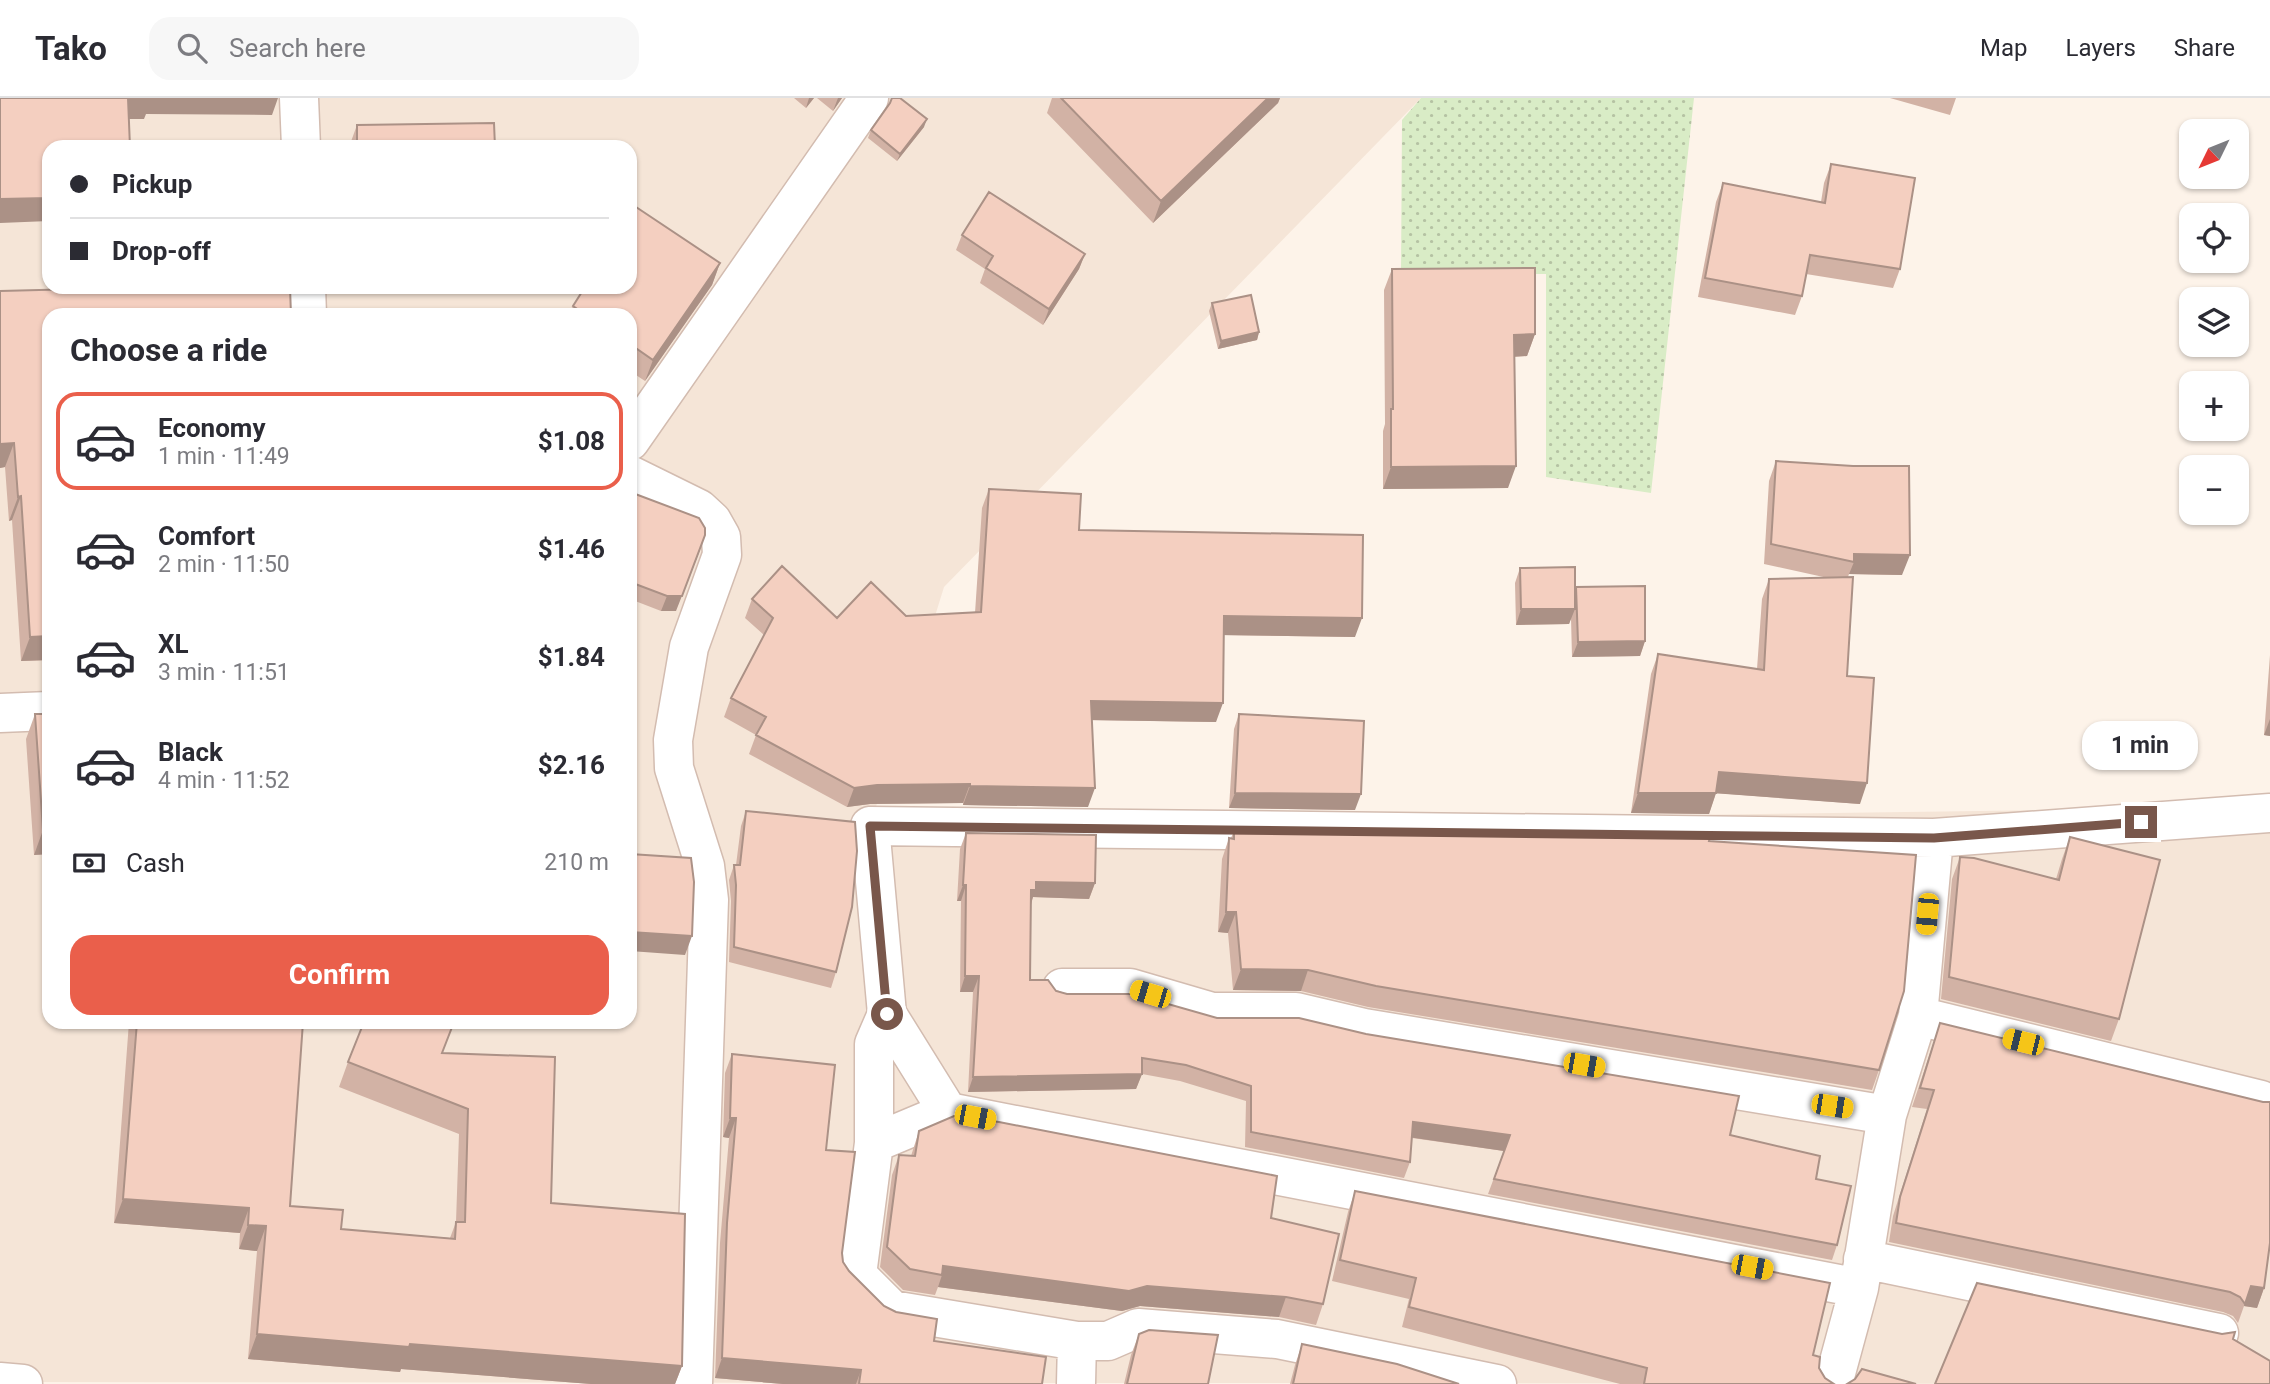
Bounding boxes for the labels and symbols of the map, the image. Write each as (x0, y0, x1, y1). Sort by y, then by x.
north arrow (2179, 119, 2249, 189)
callout: 1 min (2083, 720, 2199, 770)
route end (2125, 806, 2157, 838)
car (1915, 892, 1940, 936)
car (1127, 978, 1174, 1010)
route start (871, 998, 903, 1030)
car (2001, 1027, 2046, 1057)
car (1562, 1051, 1607, 1079)
car (1810, 1092, 1855, 1120)
car (953, 1103, 998, 1131)
car (1730, 1253, 1775, 1281)

